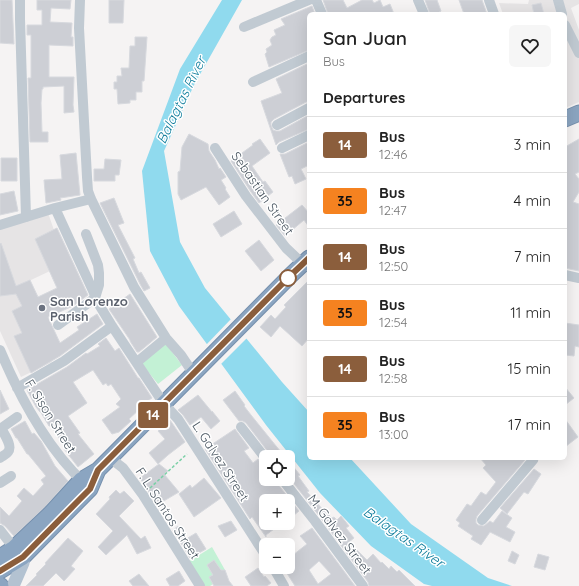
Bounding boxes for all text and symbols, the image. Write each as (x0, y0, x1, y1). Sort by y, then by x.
button: heart (509, 25, 551, 67)
text: San Juan (323, 26, 407, 50)
water label: Balagtas River (152, 52, 211, 146)
text: Bus (323, 53, 345, 69)
text: Departures (323, 88, 405, 107)
text: Bus (379, 127, 405, 146)
text: 3 min (513, 135, 551, 154)
text: 14 (338, 136, 352, 154)
text: 12:46 (379, 146, 407, 162)
street label: Sebastian Street (228, 148, 298, 238)
text: Bus (379, 183, 405, 202)
text: 4 min (513, 191, 551, 210)
text: 35 (337, 192, 353, 210)
text: 12:47 (379, 202, 407, 218)
text: Bus (379, 239, 405, 258)
text: 7 min (514, 247, 551, 266)
text: 14 (338, 248, 352, 266)
text: 12:50 (379, 258, 408, 274)
unlabelled marker (279, 269, 297, 287)
place label: San Lorenzo Parish (50, 293, 128, 324)
text: Bus (379, 295, 405, 314)
marker: San Lorenzo Parish (37, 303, 47, 313)
text: 11 min (510, 303, 551, 322)
text: 35 (337, 304, 353, 322)
text: 12:54 (379, 314, 407, 330)
text: Bus (379, 351, 405, 370)
text: 15 min (508, 359, 551, 378)
text: 14 (338, 360, 352, 378)
text: 12:58 (379, 370, 408, 386)
street label: F. Sison Street (22, 376, 80, 456)
line badge: 14 (135, 402, 171, 428)
text: 14 (146, 406, 160, 424)
text: Bus (379, 407, 405, 426)
text: 17 min (508, 415, 551, 434)
text: 35 (337, 416, 353, 434)
street label: L. Galvez Street (189, 418, 253, 504)
text: 13:00 (379, 426, 409, 442)
map controls (259, 450, 295, 574)
button: locate (259, 450, 295, 486)
street label: F. L. Santos Street (132, 464, 204, 562)
street label: M. Galvez Street (305, 491, 375, 577)
button: + (259, 494, 295, 530)
water label: Balagtas River (360, 502, 449, 572)
button: − (259, 538, 295, 574)

